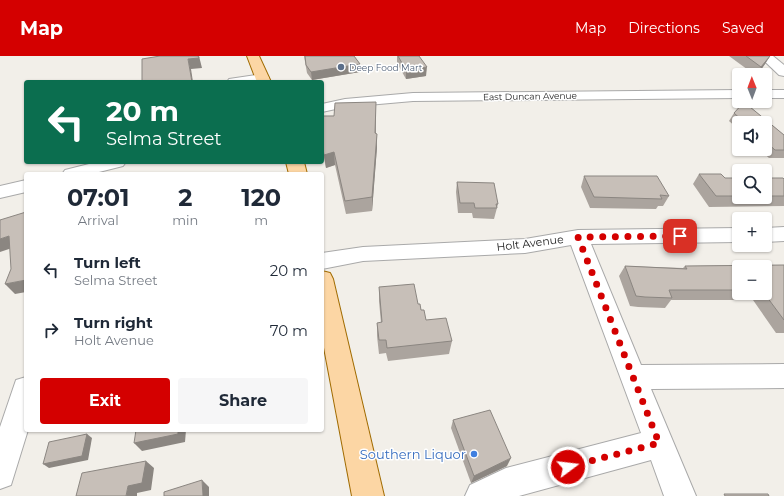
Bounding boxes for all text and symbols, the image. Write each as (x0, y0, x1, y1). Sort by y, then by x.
text: Map (20, 17, 63, 40)
text: Map (575, 19, 606, 37)
text: Directions (628, 19, 700, 37)
text: Saved (722, 19, 764, 37)
marker: Deep Food Mart (336, 62, 346, 72)
place label: Deep Food Mart (349, 62, 423, 73)
north arrow (732, 68, 772, 108)
map controls (732, 68, 772, 300)
street label: East Duncan Avenue (483, 90, 578, 102)
text: 20 m (106, 94, 179, 128)
icon: left (40, 96, 92, 148)
button: sound (732, 116, 772, 156)
text: Selma Street (106, 128, 222, 150)
button: search (732, 164, 772, 204)
text: 07:01 (67, 183, 129, 212)
text: 2 (178, 183, 192, 212)
text: 120 (241, 183, 281, 212)
text: Arrival (78, 212, 119, 228)
text: min (172, 212, 198, 228)
text: m (254, 212, 268, 228)
button: + (732, 212, 772, 252)
pin (663, 219, 697, 253)
icon: arrive (669, 225, 691, 247)
street label: Holt Avenue (496, 232, 565, 254)
text: Turn left (74, 253, 141, 272)
icon: left (40, 259, 62, 281)
button: − (732, 260, 772, 300)
text: 20 m (270, 261, 308, 280)
text: Selma Street (74, 272, 158, 288)
text: Turn right (74, 313, 153, 332)
icon: right (40, 319, 62, 341)
text: 70 m (270, 321, 308, 340)
text: Holt Avenue (74, 332, 154, 348)
button: Exit (40, 378, 170, 424)
button: Share (178, 378, 308, 424)
place label: Southern Liquor (360, 446, 466, 462)
position arrow (547, 446, 589, 488)
marker: Southern Liquor (469, 449, 479, 459)

